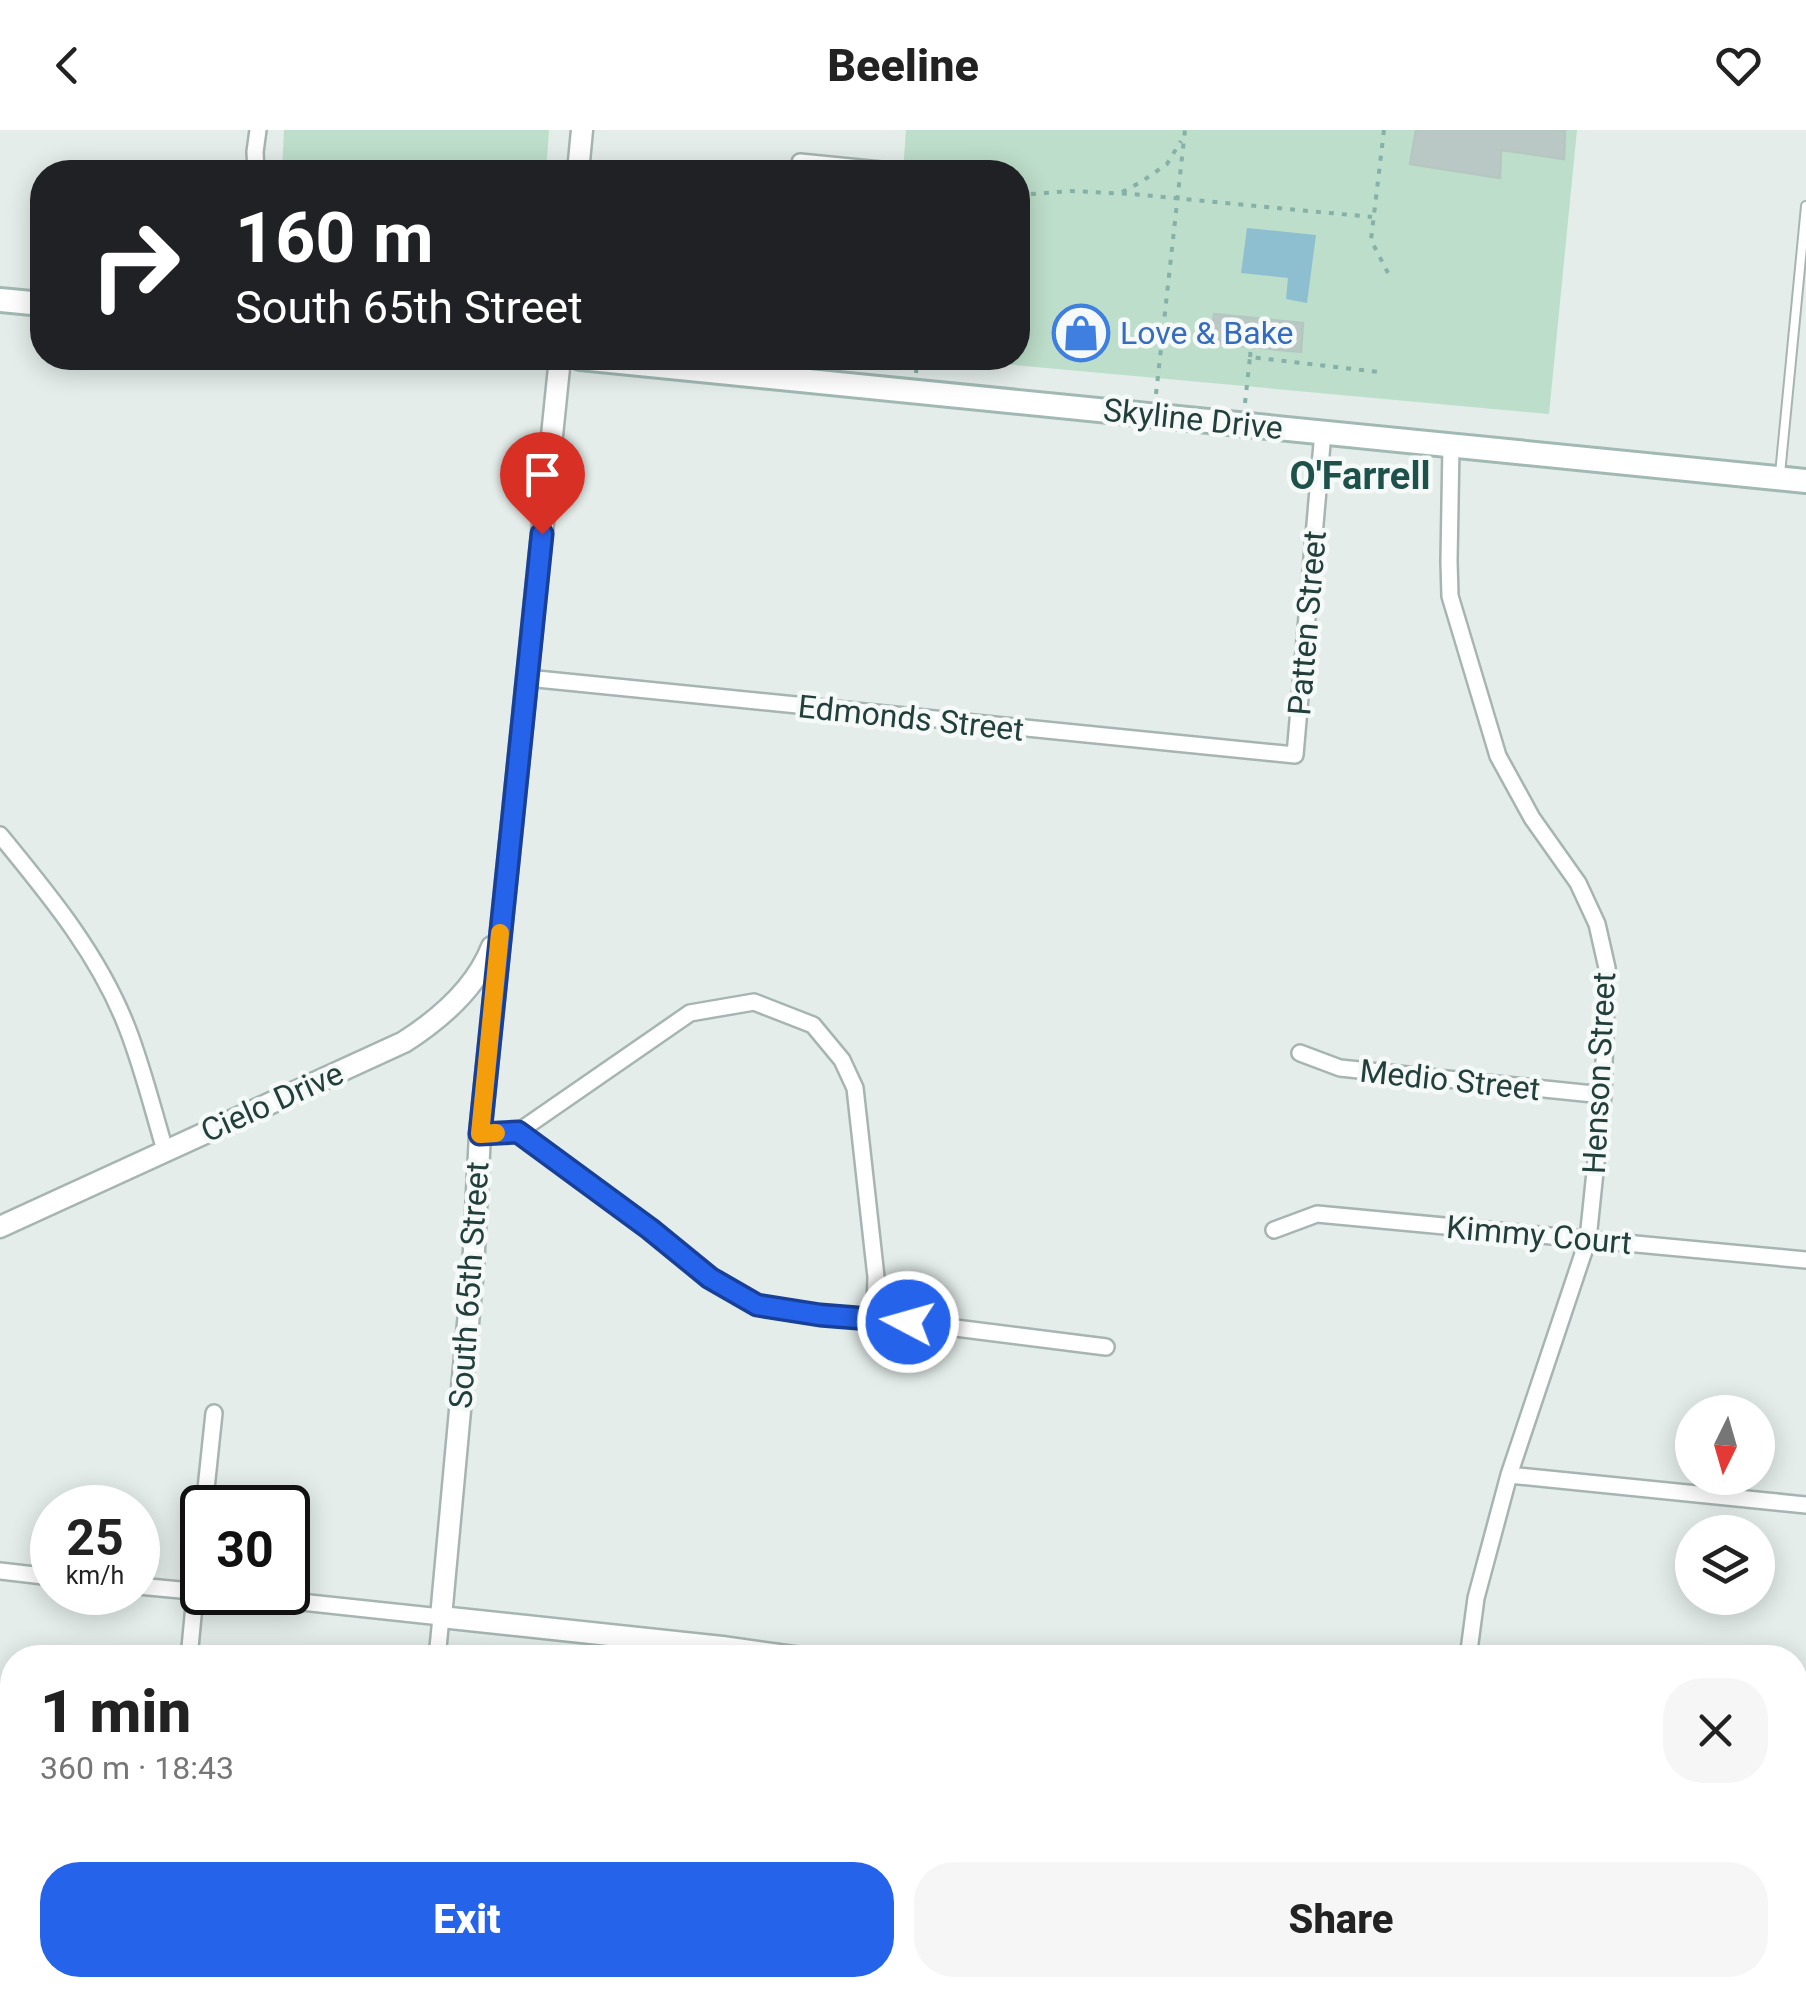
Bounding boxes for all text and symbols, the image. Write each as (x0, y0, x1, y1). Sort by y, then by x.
icon: back (40, 38, 95, 93)
icon: heart (1711, 38, 1766, 93)
text: Beeline (827, 39, 979, 92)
text: 160 m (235, 197, 434, 279)
icon: right (70, 200, 200, 330)
text: South 65th Street (235, 281, 583, 334)
shop icon: Love & Bake (1051, 303, 1111, 363)
place label: Love & Bake (1120, 314, 1294, 352)
street label: Skyline Drive (1101, 391, 1285, 447)
pin (500, 432, 585, 535)
icon: arrive (515, 447, 570, 502)
district label: O'Farrell (1290, 454, 1431, 498)
street label: Patten Street (1280, 529, 1334, 717)
street label: Edmonds Street (796, 687, 1026, 749)
street label: Henson Street (1575, 971, 1623, 1175)
street label: Medio Street (1358, 1052, 1542, 1108)
street label: Cielo Drive (195, 1054, 349, 1150)
street label: South 65th Street (441, 1160, 497, 1410)
street label: Kimmy Court (1445, 1208, 1633, 1262)
position arrow (856, 1270, 960, 1374)
north arrow (1675, 1395, 1775, 1495)
map controls (1675, 1395, 1775, 1615)
speed limit sign: 30 (180, 1485, 310, 1615)
text: 25 (66, 1509, 124, 1567)
button: layers (1675, 1515, 1775, 1615)
text: km/h (66, 1561, 124, 1590)
text: 1 min (40, 1676, 191, 1747)
button: close (1663, 1678, 1768, 1783)
text: 360 m · 18:43 (40, 1749, 234, 1787)
button: Exit (40, 1862, 894, 1977)
button: Share (914, 1862, 1768, 1977)

